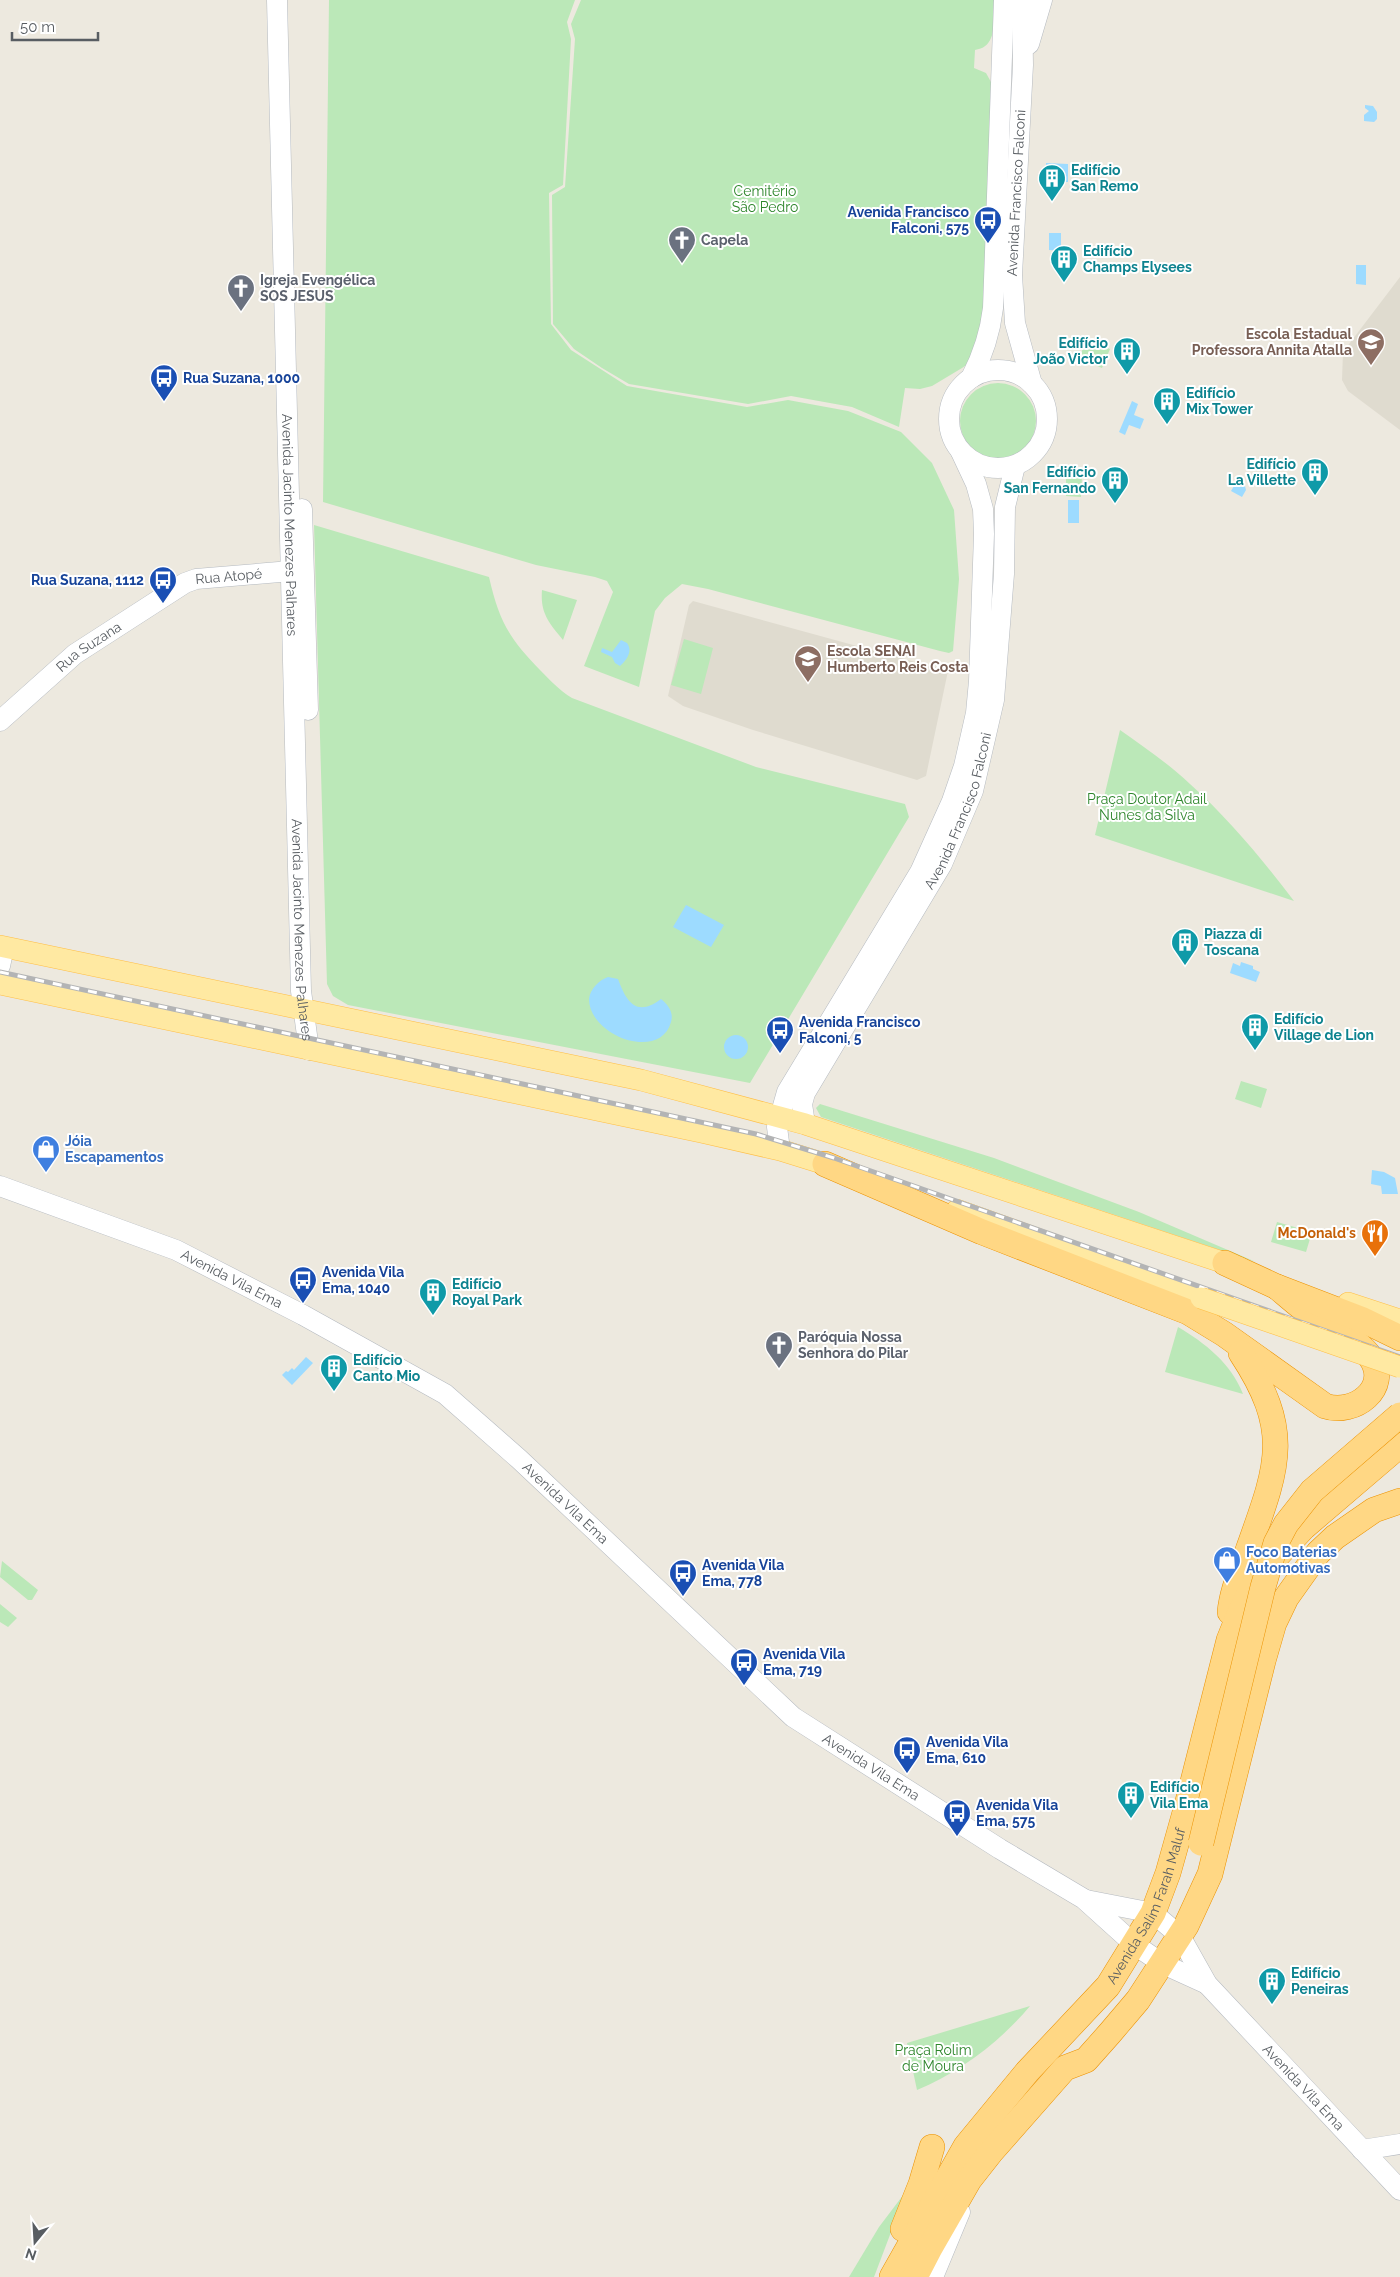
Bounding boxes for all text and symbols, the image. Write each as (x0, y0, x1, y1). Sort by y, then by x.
scale bar (12, 10, 99, 42)
text: 50 m (20, 18, 55, 36)
street label: Avenida Francisco Falconi (1004, 109, 1028, 277)
place label: Edifício San Remo (1071, 162, 1139, 194)
building icon: Edifício San Remo (1037, 163, 1067, 202)
park label: Cemitério São Pedro (732, 183, 798, 215)
place label: Avenida Francisco Falconi, 575 (848, 204, 970, 236)
bus stop icon: Avenida Francisco Falconi, 575 (973, 205, 1003, 244)
church icon: Capela (667, 225, 697, 264)
place label: Capela (701, 232, 748, 248)
place label: Edifício Champs Elysees (1083, 243, 1192, 275)
building icon: Edifício Champs Elysees (1049, 244, 1079, 283)
place label: Igreja Evengélica SOS JESUS (260, 272, 375, 304)
church icon: Igreja Evengélica SOS JESUS (226, 273, 256, 312)
place label: Escola Estadual Professora Annita Atalla (1192, 326, 1353, 358)
school or university icon: Escola Estadual Professora Annita Atalla (1356, 327, 1386, 366)
place label: Edifício João Victor (1033, 335, 1109, 367)
building icon: Edifício João Victor (1112, 336, 1142, 375)
bus stop icon: Rua Suzana, 1000 (149, 363, 179, 402)
place label: Rua Suzana, 1000 (183, 370, 300, 386)
place label: Edifício Mix Tower (1186, 385, 1253, 417)
building icon: Edifício Mix Tower (1152, 386, 1182, 425)
street label: Avenida Jacinto Menezes Palhares (279, 413, 300, 636)
place label: Edifício La Villette (1228, 456, 1297, 488)
building icon: Edifício La Villette (1300, 457, 1330, 496)
place label: Edifício San Fernando (1004, 464, 1097, 496)
building icon: Edifício San Fernando (1100, 465, 1130, 504)
bus stop icon: Rua Suzana, 1112 (148, 565, 178, 604)
street label: Rua Atopé (195, 565, 263, 587)
place label: Rua Suzana, 1112 (31, 572, 144, 588)
street label: Rua Suzana (53, 618, 124, 675)
place label: Escola SENAI Humberto Reis Costa (827, 643, 969, 675)
school or university icon: Escola SENAI Humberto Reis Costa (793, 644, 823, 683)
street label: Avenida Francisco Falconi (921, 731, 994, 892)
park label: Praça Doutor Adail Nunes da Silva (1087, 791, 1207, 823)
street label: Avenida Jacinto Menezes Palhares (289, 818, 316, 1042)
place label: Piazza di Toscana (1204, 926, 1262, 958)
building icon: Piazza di Toscana (1170, 927, 1200, 966)
place label: Edifício Village de Lion (1274, 1011, 1374, 1043)
building icon: Edifício Village de Lion (1240, 1012, 1270, 1051)
place label: Avenida Francisco Falconi, 5 (799, 1014, 921, 1046)
bus stop icon: Avenida Francisco Falconi, 5 (765, 1015, 795, 1054)
place label: Jóia Escapamentos (65, 1133, 164, 1165)
shop icon: Jóia Escapamentos (31, 1134, 61, 1173)
restaurant icon: McDonald's (1360, 1218, 1390, 1257)
place label: McDonald's (1278, 1225, 1356, 1241)
street label: Avenida Vila Ema (178, 1246, 285, 1311)
place label: Avenida Vila Ema, 1040 (322, 1264, 404, 1296)
bus stop icon: Avenida Vila Ema, 1040 (288, 1265, 318, 1304)
place label: Edifício Royal Park (452, 1276, 522, 1308)
building icon: Edifício Royal Park (418, 1277, 448, 1316)
place label: Paróquia Nossa Senhora do Pilar (798, 1329, 909, 1361)
church icon: Paróquia Nossa Senhora do Pilar (764, 1330, 794, 1369)
place label: Edifício Canto Mio (353, 1352, 421, 1384)
building icon: Edifício Canto Mio (319, 1353, 349, 1392)
street label: Avenida Vila Ema (519, 1459, 612, 1547)
place label: Foco Baterias Automotivas (1246, 1544, 1337, 1576)
shop icon: Foco Baterias Automotivas (1212, 1545, 1242, 1584)
place label: Avenida Vila Ema, 778 (702, 1557, 784, 1589)
bus stop icon: Avenida Vila Ema, 778 (668, 1558, 698, 1597)
place label: Avenida Vila Ema, 719 (763, 1646, 845, 1678)
bus stop icon: Avenida Vila Ema, 719 (729, 1647, 759, 1686)
street label: Avenida Vila Ema (820, 1730, 923, 1804)
place label: Avenida Vila Ema, 610 (926, 1734, 1008, 1766)
bus stop icon: Avenida Vila Ema, 610 (892, 1735, 922, 1774)
place label: Edifício Vila Ema (1150, 1779, 1208, 1811)
building icon: Edifício Vila Ema (1116, 1780, 1146, 1819)
place label: Avenida Vila Ema, 575 (976, 1797, 1058, 1829)
bus stop icon: Avenida Vila Ema, 575 (942, 1798, 972, 1837)
street label: Avenida Salim Farah Maluf (1103, 1825, 1189, 1987)
place label: Edifício Peneiras (1291, 1965, 1349, 1997)
building icon: Edifício Peneiras (1257, 1966, 1287, 2005)
street label: Avenida Vila Ema (1260, 2041, 1348, 2133)
park label: Praça Rolim de Moura (894, 2042, 972, 2074)
north arrow (10, 2217, 60, 2267)
text: N (23, 2245, 39, 2264)

